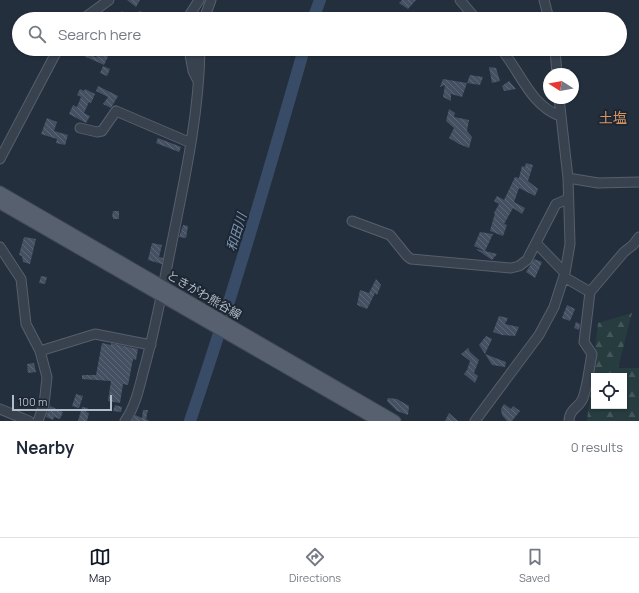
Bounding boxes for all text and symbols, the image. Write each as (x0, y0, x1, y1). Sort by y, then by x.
search box (12, 12, 627, 56)
icon: search (26, 23, 48, 45)
text: Search here (58, 24, 141, 45)
north arrow (543, 68, 579, 104)
district label: 土塩 (599, 108, 627, 127)
water label: 和田川 (222, 209, 251, 253)
street label: ときがわ熊谷線 (164, 266, 245, 323)
map controls (591, 373, 627, 409)
button: locate (591, 373, 627, 409)
scale bar (12, 393, 112, 412)
text: 100 m (18, 394, 47, 409)
text: Nearby (16, 436, 74, 459)
text: 0 results (571, 438, 623, 456)
tab: Map (89, 546, 111, 585)
tab: Directions (289, 546, 341, 585)
tab: Saved (519, 546, 550, 585)

